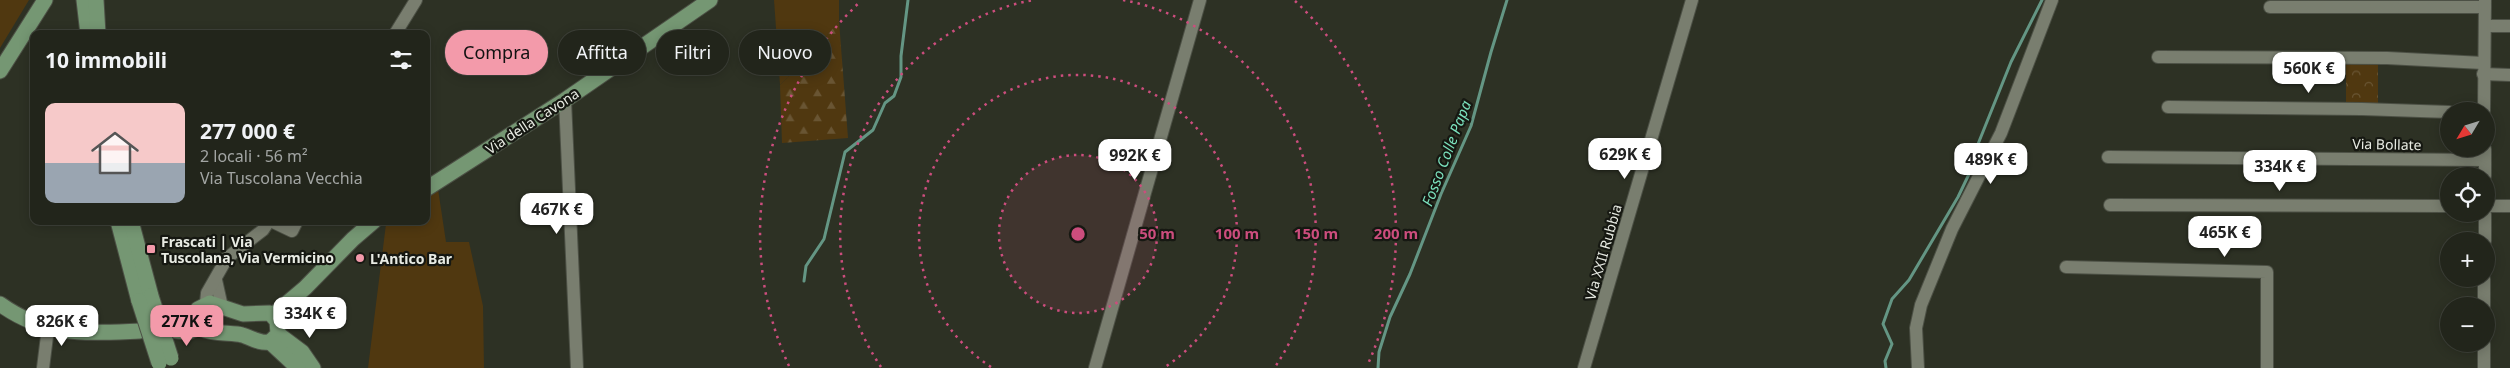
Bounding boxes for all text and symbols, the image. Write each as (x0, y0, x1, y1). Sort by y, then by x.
chip: Compra (445, 30, 548, 75)
chip: Affitta (558, 30, 646, 75)
chip: Filtri (656, 30, 729, 75)
chip: Nuovo (739, 30, 831, 75)
text: 10 immobili (45, 46, 167, 74)
icon: filters (387, 46, 415, 74)
pin: 560K € (2268, 52, 2350, 94)
text: 560K € (2283, 57, 2335, 79)
street label: Via della Cavona (482, 84, 582, 158)
water label: Fosso Colle Papa (1417, 97, 1475, 209)
north arrow (2440, 102, 2495, 158)
map controls (2440, 102, 2495, 352)
text: 277 000 € (200, 117, 295, 145)
icon: home (85, 123, 145, 183)
street label: Via Bollate (2352, 134, 2422, 154)
pin: 992K € (1094, 138, 1176, 181)
pin: 629K € (1584, 138, 1666, 180)
pin: 489K € (1950, 142, 2032, 185)
text: 629K € (1599, 143, 1651, 165)
text: 992K € (1109, 144, 1161, 166)
text: 2 locali · 56 m² (200, 145, 308, 167)
text: 489K € (1965, 148, 2017, 170)
pin: 334K € (2239, 150, 2321, 192)
text: 334K € (2254, 155, 2306, 177)
text: Via Tuscolana Vecchia (200, 167, 363, 189)
button: locate (2440, 167, 2495, 222)
pin: 467K € (516, 192, 598, 235)
text: 467K € (531, 198, 583, 220)
street label: Via XXII Rubbia (1580, 202, 1626, 302)
pin: 465K € (2184, 216, 2266, 258)
text: 465K € (2199, 221, 2251, 243)
text: 50 m (1139, 223, 1175, 243)
text: 100 m (1215, 223, 1259, 243)
text: 150 m (1294, 223, 1338, 243)
text: 200 m (1374, 223, 1418, 243)
centre of rings (1069, 225, 1087, 243)
place label: Frascati | Via Tuscolana, Via Vermicino (161, 232, 334, 267)
button: + (2440, 232, 2495, 287)
marker: Frascati | Via Tuscolana, Via Vermicino (145, 243, 157, 255)
place label: L'Antico Bar (370, 249, 453, 268)
marker: L'Antico Bar (354, 252, 366, 264)
pin: 334K € (269, 296, 351, 339)
button: − (2440, 297, 2495, 352)
text: 334K € (284, 302, 336, 324)
pin: 826K € (21, 304, 103, 347)
pin: 277K € (146, 304, 228, 347)
text: 826K € (36, 310, 88, 332)
text: 277K € (161, 310, 213, 332)

